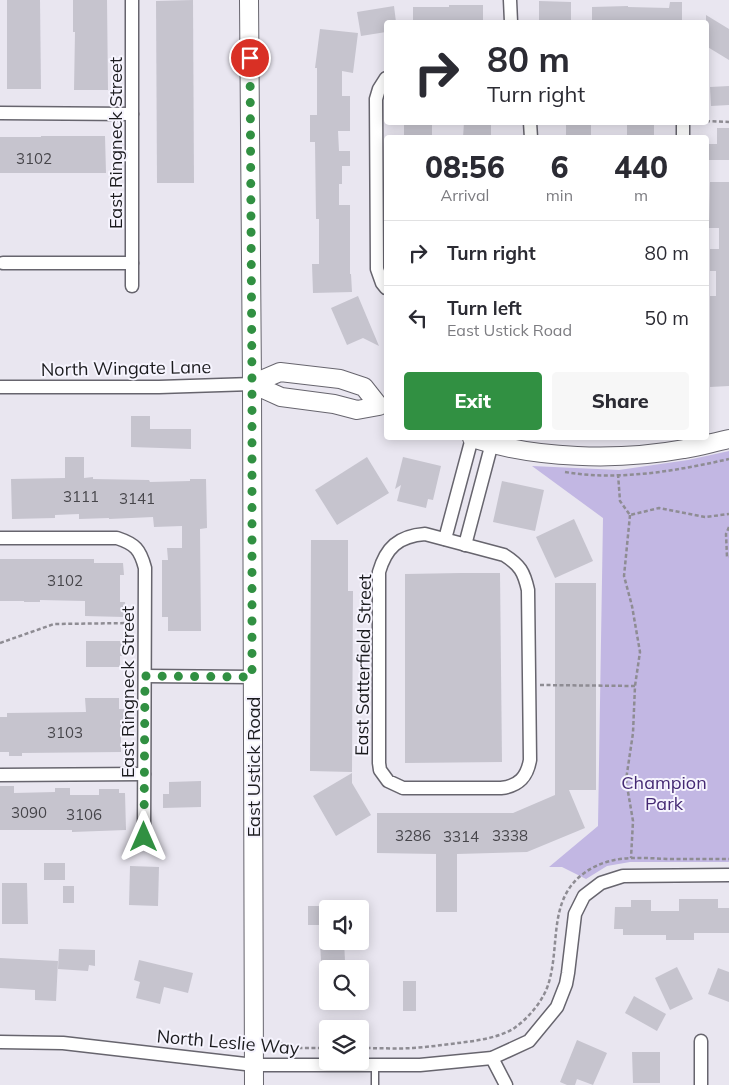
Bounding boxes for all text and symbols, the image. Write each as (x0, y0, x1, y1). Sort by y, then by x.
pin (229, 37, 271, 79)
text: 80 m (487, 37, 570, 81)
icon: right (404, 40, 469, 105)
icon: arrive (236, 44, 264, 72)
street label: East Ringneck Street (104, 57, 127, 229)
text: Turn right (487, 80, 585, 108)
text: 08:56 (425, 148, 505, 186)
text: 6 (550, 148, 568, 186)
text: 440 (614, 148, 668, 186)
house number: 3102 (16, 149, 52, 168)
text: Arrival (440, 185, 489, 205)
text: min (546, 185, 573, 205)
text: m (634, 185, 648, 205)
icon: right (404, 239, 432, 267)
text: Turn right (447, 241, 536, 265)
text: 80 m (645, 241, 689, 265)
text: Turn left (447, 296, 522, 320)
icon: left (404, 304, 432, 332)
text: 50 m (645, 306, 689, 330)
text: East Ustick Road (447, 320, 572, 340)
street label: North Wingate Lane (41, 355, 211, 381)
button: Exit (404, 372, 542, 430)
button: Share (552, 372, 689, 430)
house number: 3111 (63, 487, 99, 506)
house number: 3141 (119, 489, 155, 508)
house number: 3102 (47, 571, 83, 590)
street label: East Satterfield Street (350, 574, 376, 756)
street label: East Ringneck Street (116, 606, 139, 778)
street label: East Ustick Road (242, 697, 265, 837)
house number: 3103 (47, 723, 83, 742)
park label: Champion Park (621, 771, 707, 815)
house number: 3090 (11, 803, 47, 822)
house number: 3106 (66, 805, 102, 824)
position arrow (117, 810, 169, 862)
house number: 3286 (395, 826, 431, 845)
house number: 3338 (492, 826, 528, 845)
house number: 3314 (443, 827, 479, 846)
map controls (319, 900, 369, 1070)
button: sound (319, 900, 369, 950)
button: search (319, 960, 369, 1010)
button: layers (319, 1020, 369, 1070)
street label: North Leslie Way (156, 1024, 301, 1060)

